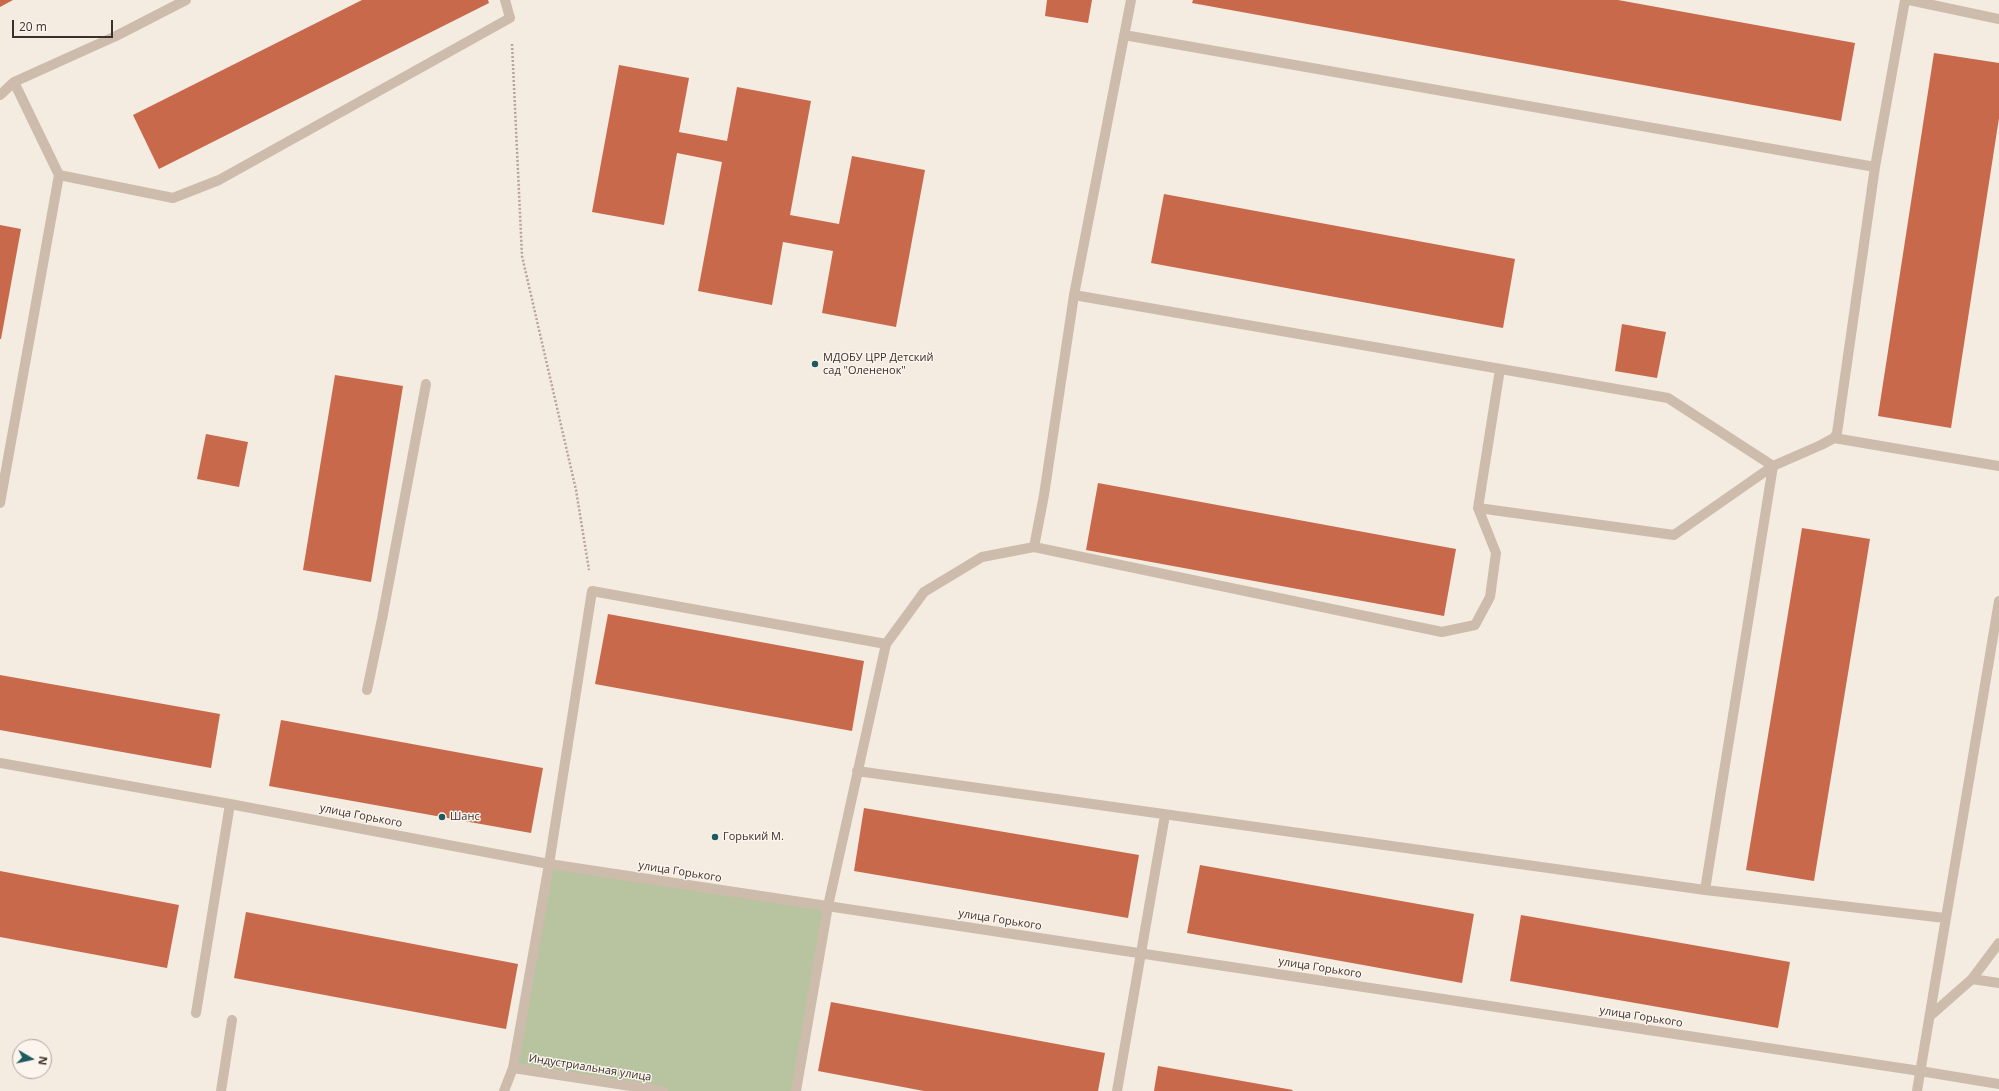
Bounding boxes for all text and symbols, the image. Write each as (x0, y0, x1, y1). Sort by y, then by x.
scale bar (14, 12, 115, 38)
text: 20 m (19, 18, 47, 35)
place label: МДОБУ ЦРР Детский сад "Олененок" (823, 351, 933, 377)
marker: МДОБУ ЦРР Детский сад "Олененок" (810, 359, 820, 369)
street label: улица Горького (319, 802, 403, 830)
place label: Шанс (450, 810, 480, 824)
marker: Шанс (437, 812, 447, 822)
place label: Горький М. (723, 830, 784, 844)
marker: Горький М. (710, 832, 720, 842)
street label: улица Горького (638, 859, 722, 885)
street label: улица Горького (958, 907, 1042, 933)
street label: улица Горького (1278, 955, 1362, 981)
street label: улица Горького (1599, 1004, 1683, 1030)
north arrow (12, 1039, 52, 1079)
street label: Индустриальная улица (528, 1052, 652, 1084)
text: N (35, 1055, 51, 1066)

